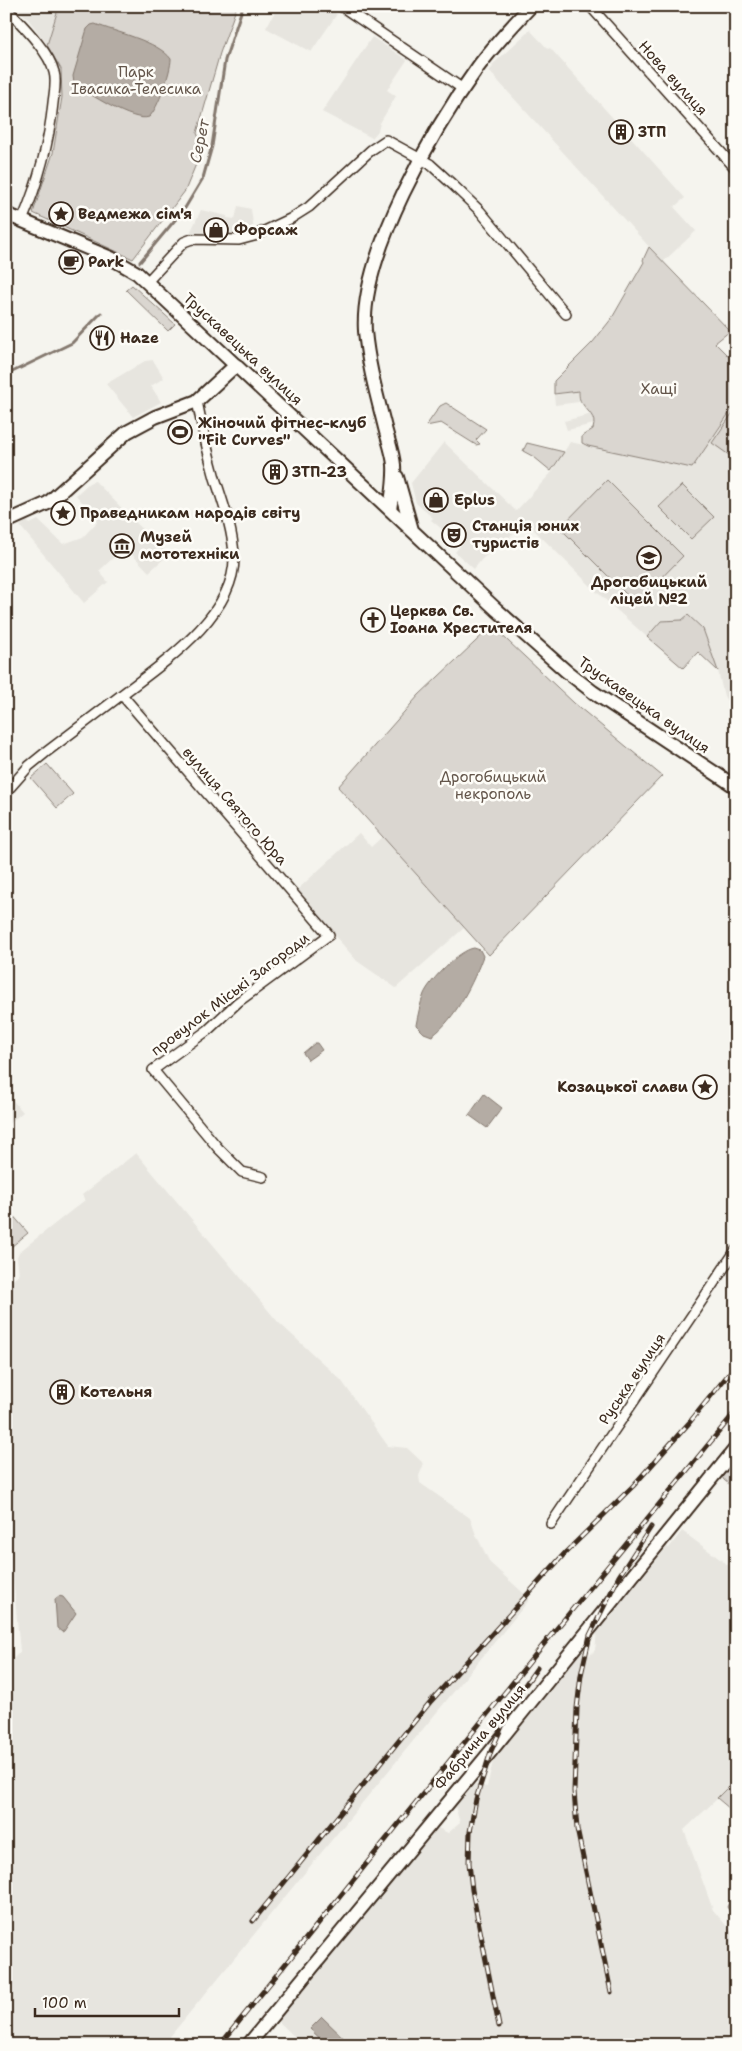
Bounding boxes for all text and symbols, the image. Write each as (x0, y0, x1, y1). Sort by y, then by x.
street label: Нова вулиця (634, 36, 712, 120)
park label: Парк Івасика-Телесика (71, 62, 202, 99)
water label: Серет (185, 116, 215, 165)
building icon: ЗТП (608, 119, 634, 145)
place label: ЗТП (638, 122, 666, 142)
place icon: Ведмежа сім'я (48, 201, 74, 227)
place label: Ведмежа сім'я (78, 204, 192, 224)
shop icon: Форсаж (203, 217, 229, 243)
place label: Форсаж (234, 220, 298, 240)
cafe icon: Park (58, 249, 84, 275)
place label: Park (88, 252, 125, 272)
street label: Трускавецька вулиця (179, 288, 307, 410)
restaurant icon: Haze (89, 325, 115, 351)
place label: Haze (120, 328, 159, 348)
park label: Хащі (641, 379, 677, 399)
place label: Жіночий фітнес-клуб "Fit Curves" (198, 413, 367, 450)
sports icon: Жіночий фітнес-клуб "Fit Curves" (167, 419, 193, 445)
building icon: ЗТП-23 (262, 459, 288, 485)
place label: ЗТП-23 (292, 462, 347, 482)
shop icon: Eplus (423, 487, 449, 513)
place label: Eplus (454, 490, 495, 510)
place icon: Праведникам народів світу (50, 500, 76, 526)
place label: Праведникам народів світу (80, 503, 300, 523)
place label: Станція юних туристів (472, 516, 580, 553)
theatre icon: Станція юних туристів (441, 522, 467, 548)
place label: Музей мототехніки (140, 527, 240, 564)
museum icon: Музей мототехніки (109, 533, 135, 559)
school or university icon: Дрогобицький ліцей №2 (636, 545, 662, 571)
place label: Дрогобицький ліцей №2 (591, 572, 708, 609)
place label: Церква Св. Іоана Хрестителя (390, 601, 533, 638)
church icon: Церква Св. Іоана Хрестителя (360, 607, 386, 633)
street label: Трускавецька вулиця (574, 652, 714, 758)
street label: вулиця Святого Юра (178, 743, 292, 870)
park label: Дрогобицький некрополь (440, 767, 547, 804)
street label: провулок Міські Загороди (147, 928, 313, 1060)
place icon: Козацької слави (692, 1074, 718, 1100)
place label: Козацької слави (557, 1077, 689, 1097)
street label: Руська вулиця (594, 1329, 670, 1429)
building icon: Котельня (49, 1379, 75, 1405)
place label: Котельня (80, 1382, 153, 1402)
street label: Фабрична вулиця (430, 1680, 530, 1794)
scale bar (35, 1986, 179, 2018)
text: 100 m (42, 1993, 87, 2013)

